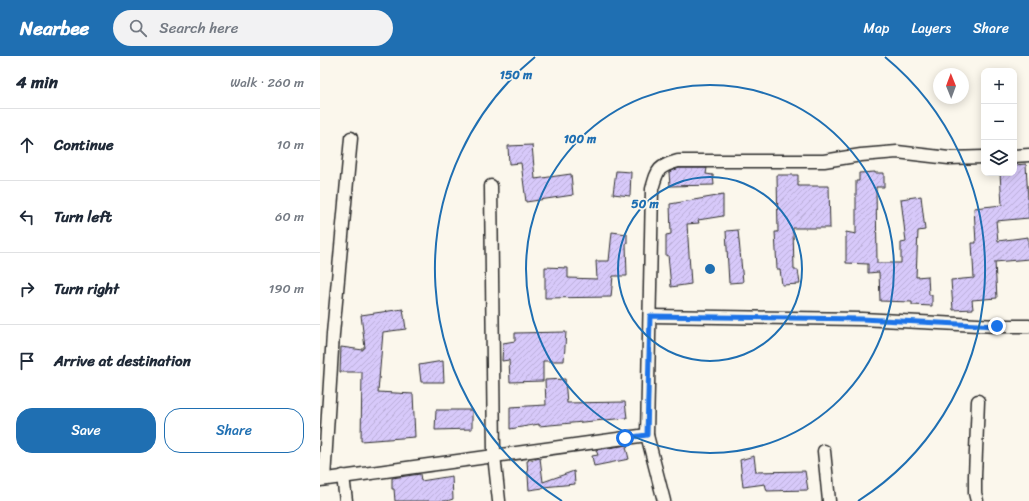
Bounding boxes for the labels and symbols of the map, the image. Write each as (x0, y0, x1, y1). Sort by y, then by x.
text: 150 m (500, 64, 533, 86)
north arrow (933, 68, 969, 104)
text: 100 m (564, 128, 597, 150)
text: 50 m (631, 193, 659, 215)
centre of rings (703, 262, 717, 276)
route end (988, 317, 1006, 335)
route start (616, 429, 634, 447)

